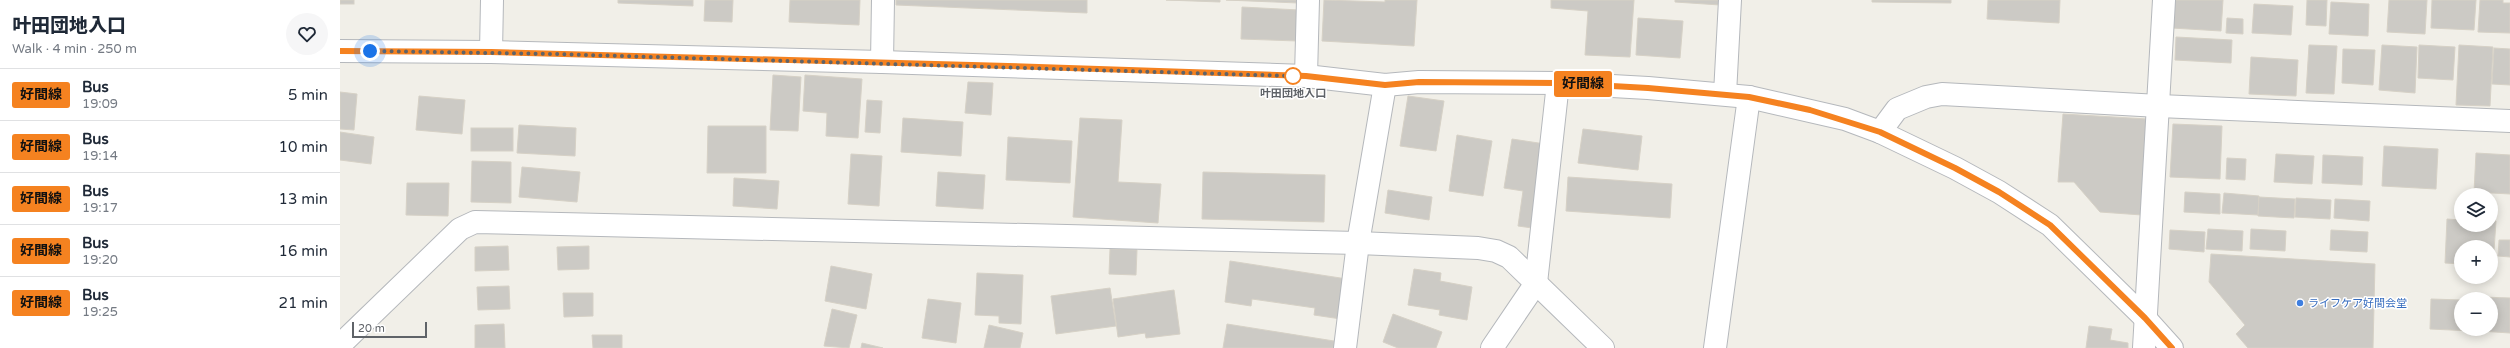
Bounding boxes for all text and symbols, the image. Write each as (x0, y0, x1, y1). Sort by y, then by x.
button: heart (286, 13, 328, 55)
text: 叶田団地入口 (12, 15, 126, 37)
text: Walk · 4 min · 250 m (12, 41, 137, 57)
your location (360, 41, 380, 61)
marker: 叶田団地入口 (1284, 67, 1302, 85)
line badge: 好間線 (1560, 71, 1606, 97)
text: 好間線 (1562, 75, 1604, 92)
text: Bus (82, 78, 109, 96)
text: 好間線 (20, 86, 62, 103)
text: 5 min (288, 86, 328, 104)
place label: 叶田団地入口 (1260, 87, 1326, 100)
text: 19:09 (82, 96, 118, 112)
text: Bus (82, 130, 109, 148)
text: 好間線 (20, 138, 62, 155)
text: 10 min (279, 138, 328, 156)
text: 19:14 (82, 148, 118, 164)
text: Bus (82, 182, 109, 200)
map controls (2454, 188, 2498, 336)
button: layers (2454, 188, 2498, 232)
text: 好間線 (20, 190, 62, 207)
text: 13 min (279, 190, 328, 208)
text: 19:17 (82, 200, 118, 216)
text: Bus (82, 234, 109, 252)
button: + (2454, 240, 2498, 284)
text: 好間線 (20, 242, 62, 259)
text: 16 min (279, 242, 328, 260)
text: 19:20 (82, 252, 118, 268)
text: Bus (82, 286, 109, 304)
button: − (2454, 292, 2498, 336)
text: 好間線 (20, 294, 62, 311)
text: 21 min (279, 294, 328, 312)
place label: ライフケア好間会堂 (2308, 297, 2407, 310)
marker: ライフケア好間会堂 (2295, 298, 2305, 308)
text: 19:25 (82, 304, 118, 320)
scale bar (352, 320, 427, 339)
text: 20 m (358, 322, 385, 335)

